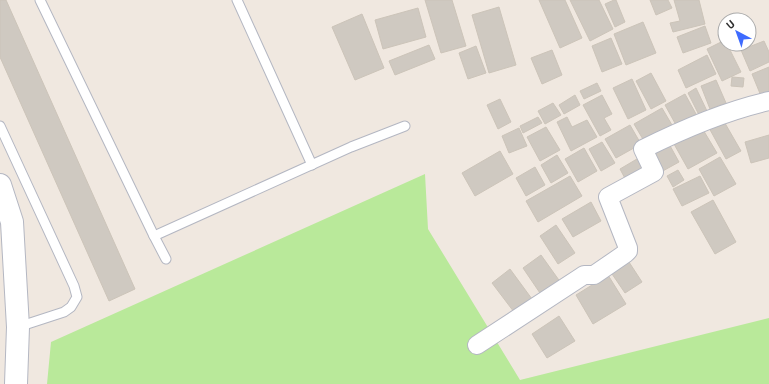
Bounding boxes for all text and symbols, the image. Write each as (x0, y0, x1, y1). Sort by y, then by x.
north arrow (717, 12, 757, 52)
text: U (722, 16, 738, 33)

